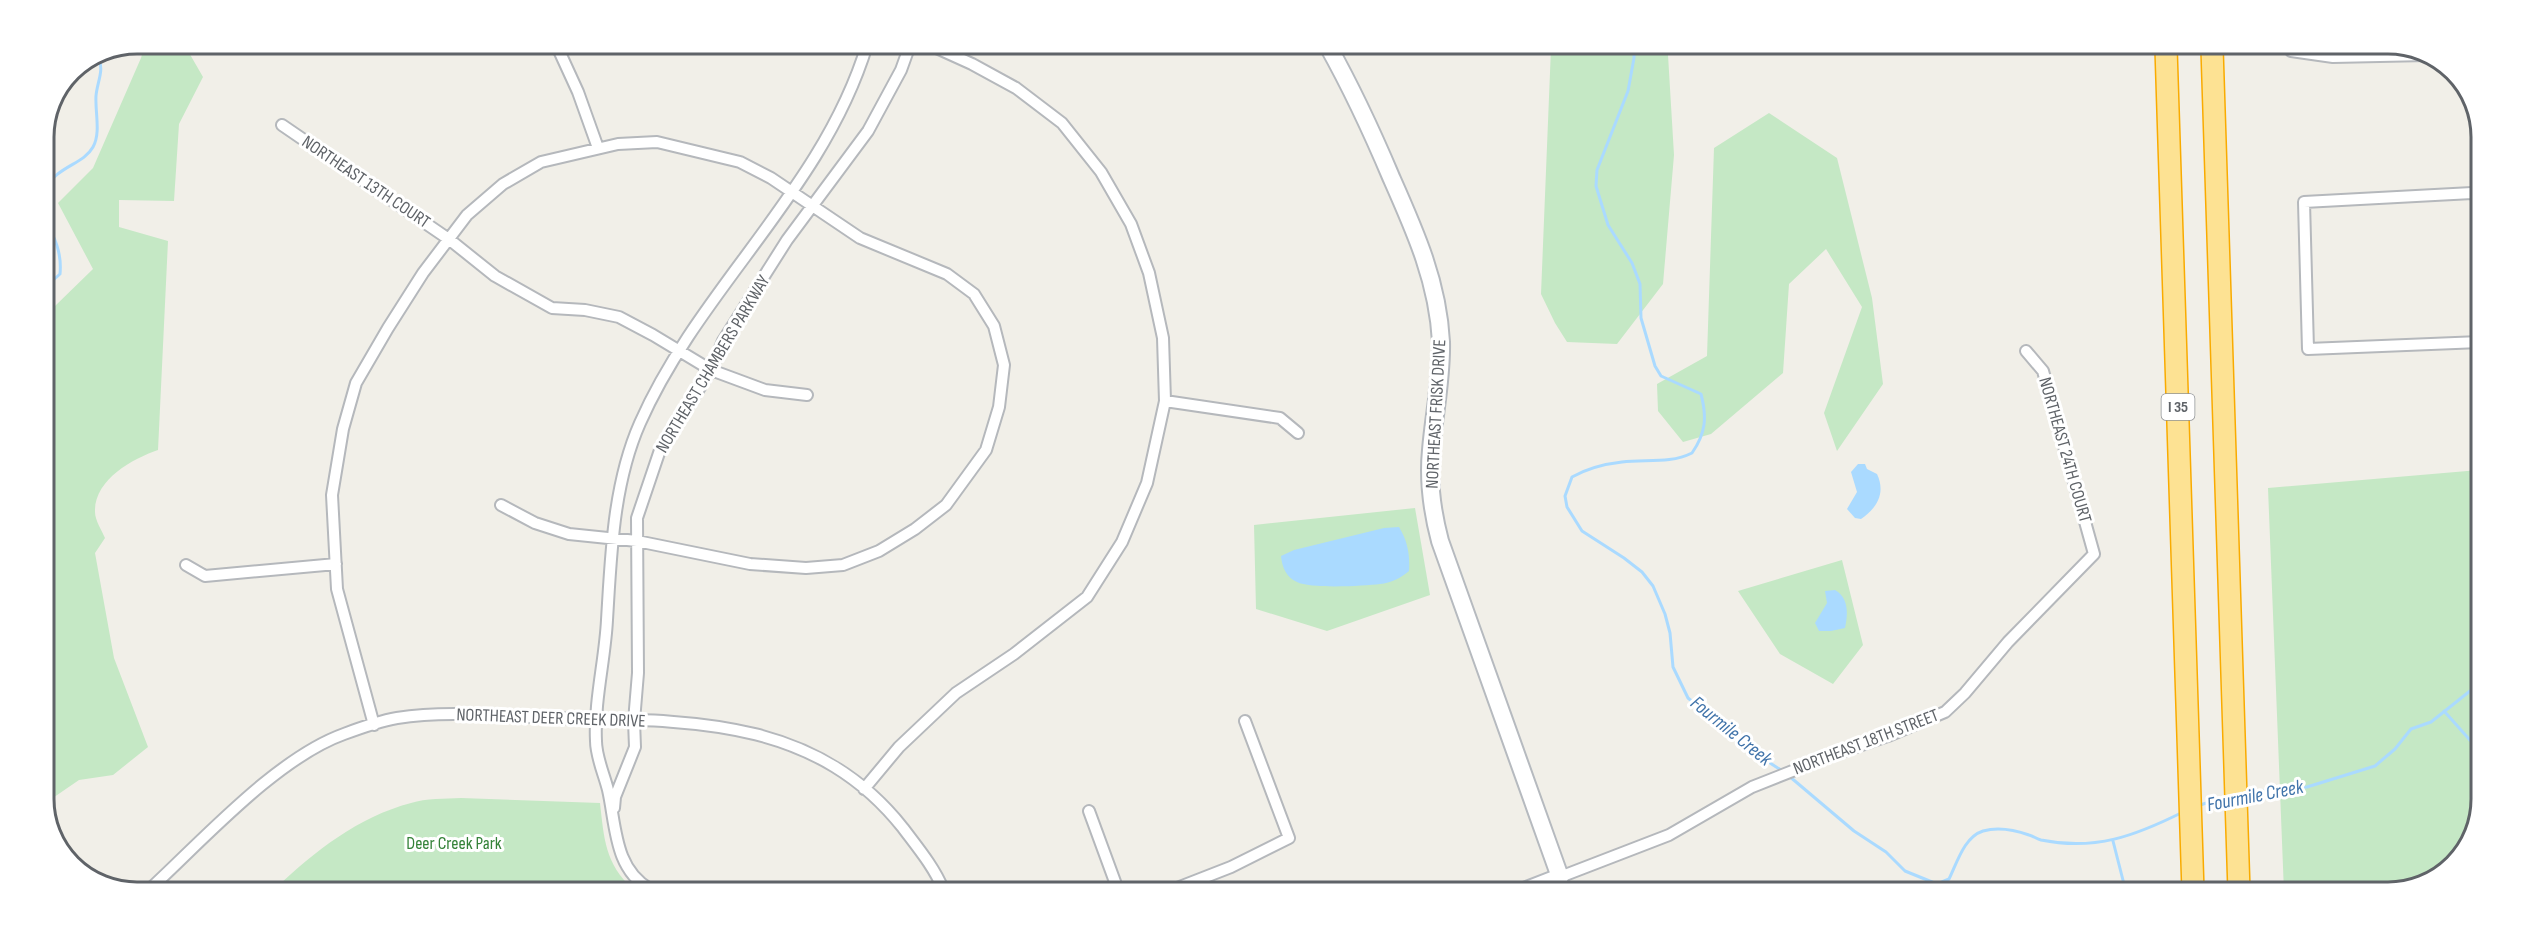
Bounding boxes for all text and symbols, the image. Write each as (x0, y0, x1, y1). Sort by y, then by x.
street label: NORTHEAST 13TH COURT (298, 131, 434, 233)
street label: NORTHEAST CHAMBERS PARKWAY (652, 271, 775, 457)
street label: NORTHEAST FRISK DRIVE (1422, 339, 1450, 489)
street label: NORTHEAST 24TH COURT (2034, 375, 2096, 525)
road number: I 35 (2162, 394, 2194, 420)
water label: Fourmile Creek (1685, 691, 1777, 771)
street label: NORTHEAST DEER CREEK DRIVE (456, 704, 646, 732)
street label: NORTHEAST 18TH STREET (1790, 705, 1942, 779)
water label: Fourmile Creek (2205, 775, 2306, 817)
park label: Deer Creek Park (406, 833, 502, 854)

